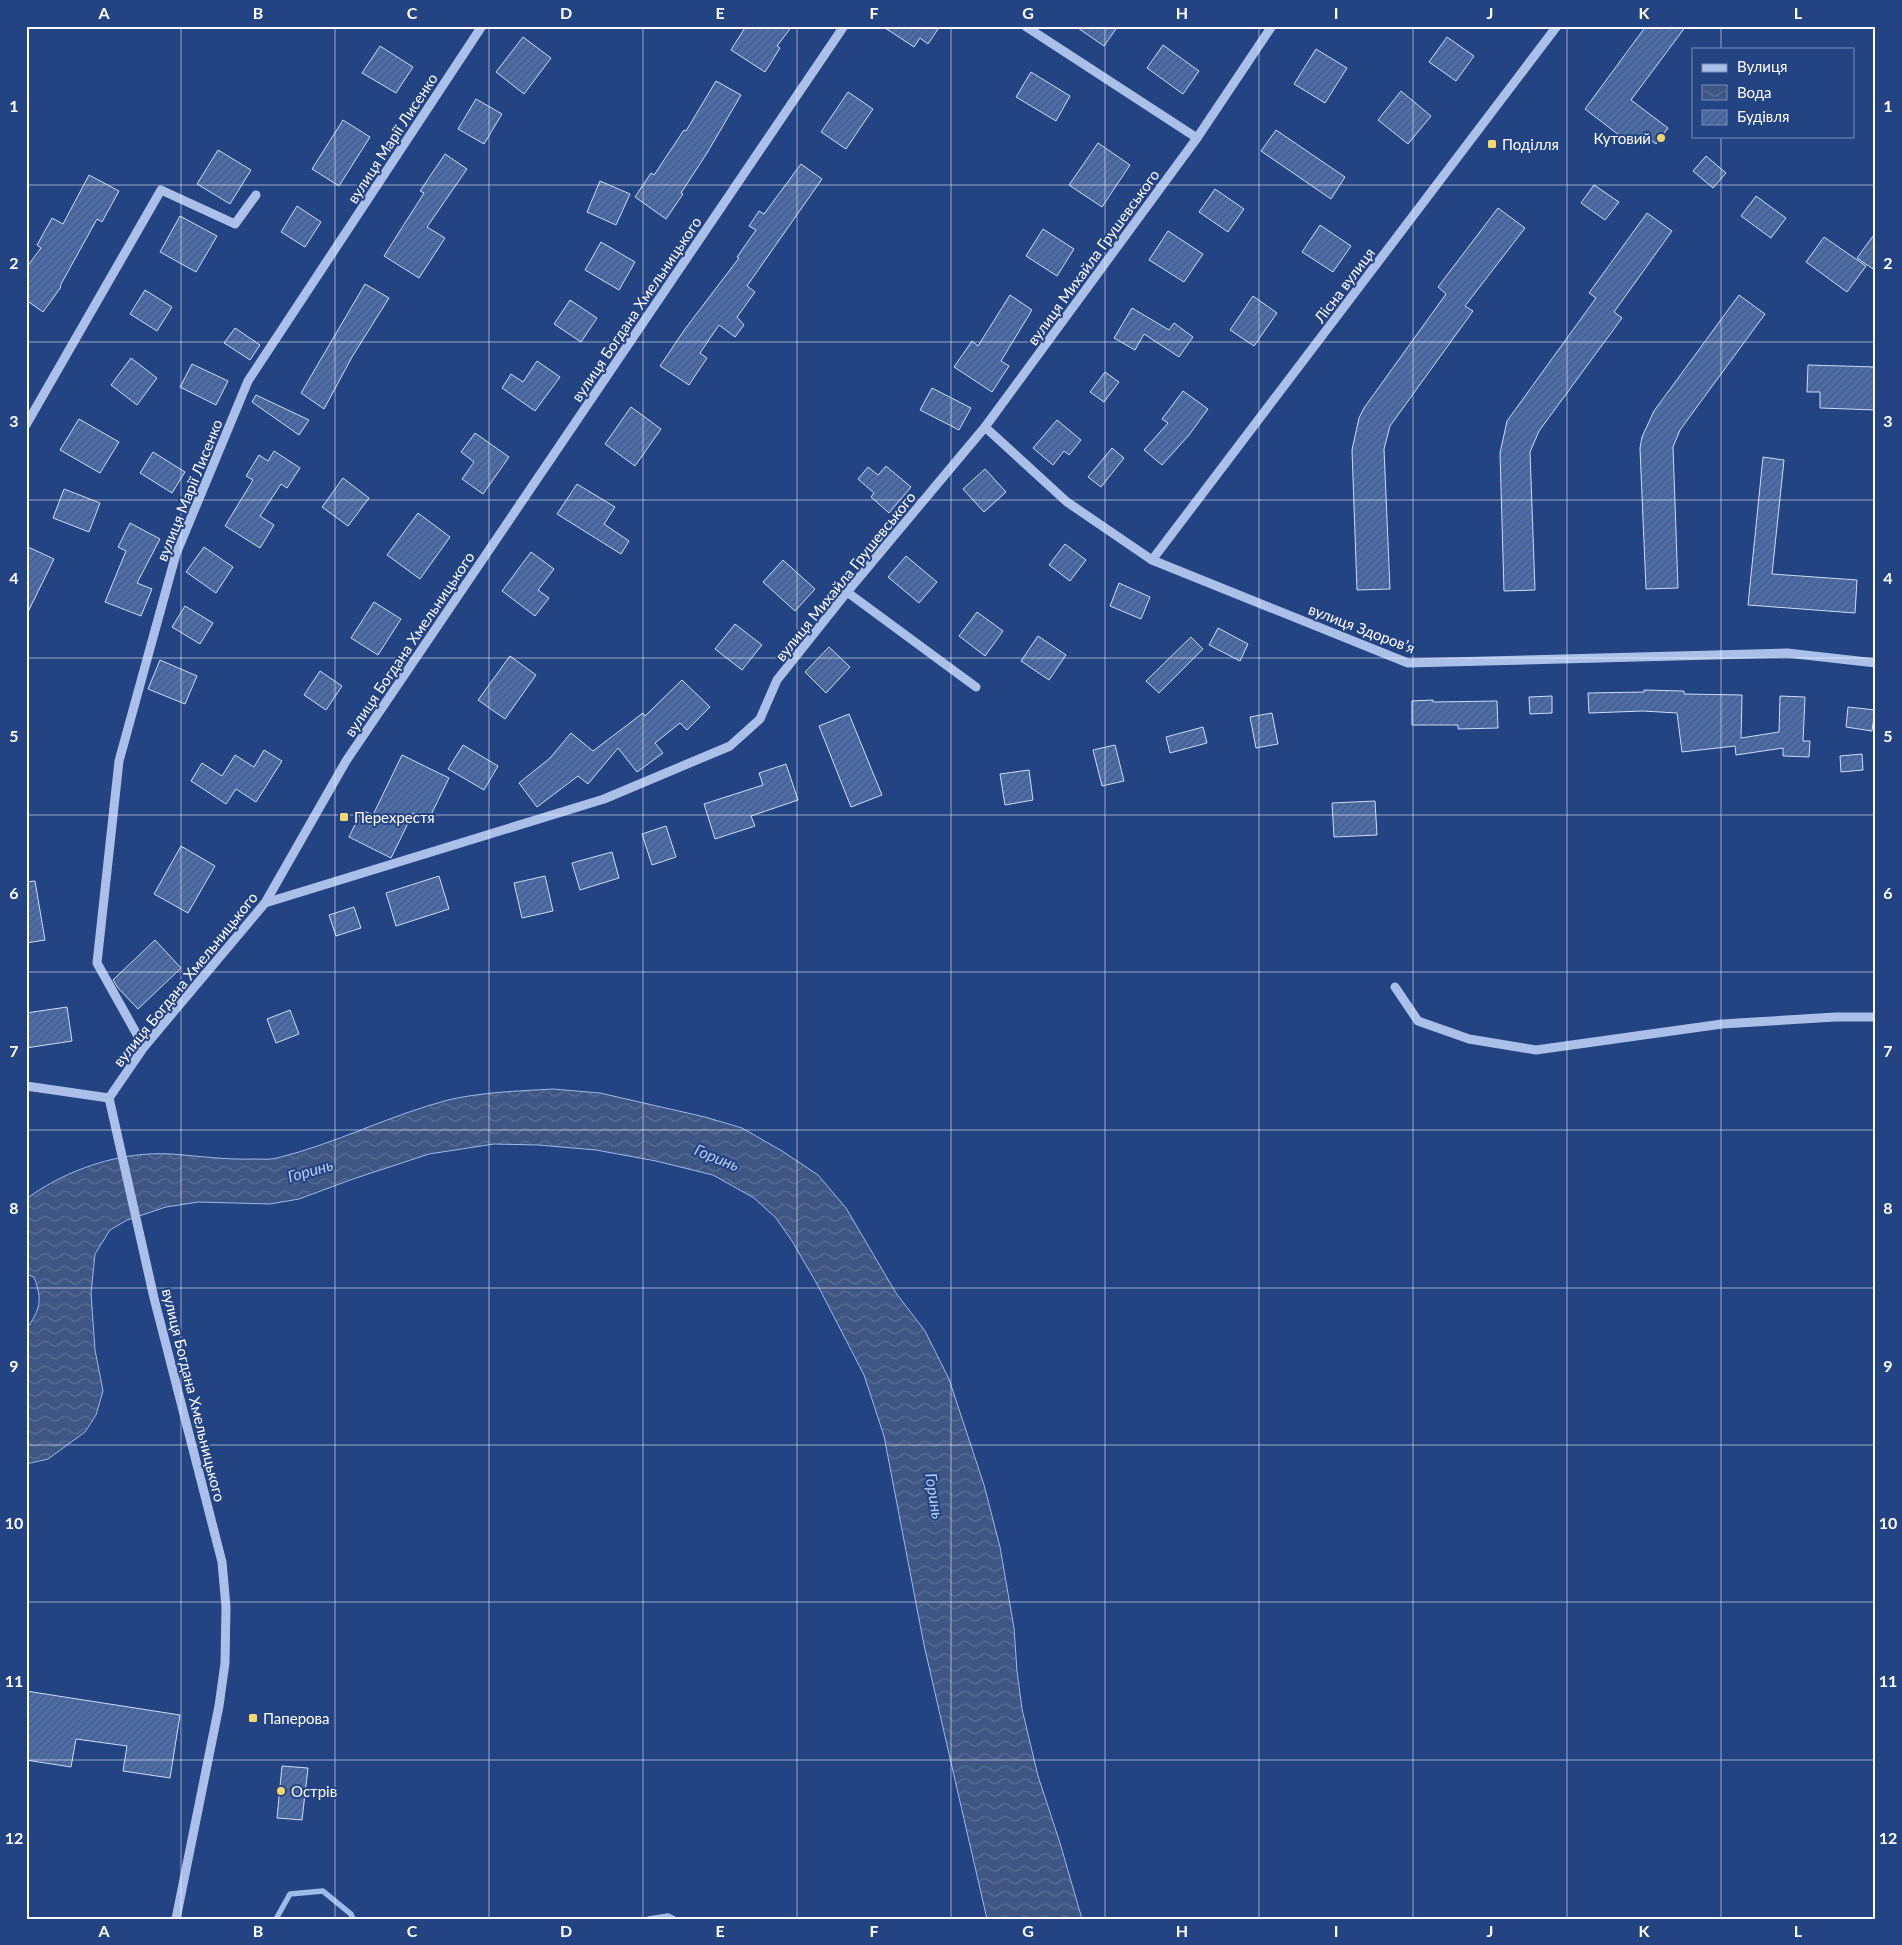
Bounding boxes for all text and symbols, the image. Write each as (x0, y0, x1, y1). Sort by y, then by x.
text: A (97, 3, 110, 22)
text: B (253, 3, 263, 22)
text: C (407, 3, 418, 22)
text: D (560, 3, 572, 22)
text: E (715, 3, 725, 22)
text: F (869, 3, 879, 22)
text: G (1022, 3, 1034, 22)
text: H (1176, 3, 1188, 22)
text: I (1334, 3, 1338, 22)
text: J (1487, 3, 1493, 22)
text: K (1639, 3, 1651, 22)
text: L (1794, 3, 1803, 22)
legend (1692, 48, 1854, 138)
text: Вулиця (1737, 57, 1787, 75)
street label: вулиця Марії Лисенко (343, 70, 441, 206)
text: Вода (1737, 83, 1772, 101)
text: 1 (9, 96, 19, 115)
text: 1 (1883, 96, 1893, 115)
text: Будівля (1737, 107, 1789, 125)
place label: Кутовий (1593, 129, 1651, 147)
marker: Кутовий (1655, 132, 1667, 144)
place label: Поділля (1502, 135, 1559, 153)
marker: Поділля (1486, 138, 1498, 150)
street label: вулиця Михайла Грушевського (1023, 166, 1163, 348)
street label: вулиця Богдана Хмельницького (567, 213, 705, 405)
street label: Лісна вулиця (1309, 244, 1378, 327)
text: 2 (9, 253, 19, 272)
text: 2 (1883, 253, 1893, 272)
text: 3 (9, 411, 19, 430)
text: 3 (1883, 411, 1893, 430)
street label: вулиця Марії Лисенко (152, 416, 226, 564)
street label: вулиця Михайла Грушевського (771, 488, 919, 664)
street label: вулиця Богдана Хмельницького (340, 548, 478, 740)
text: 4 (9, 568, 19, 587)
text: 4 (1883, 568, 1893, 587)
street label: вулиця Здоровʼя (1306, 599, 1418, 657)
text: 5 (9, 726, 19, 745)
text: 5 (1883, 726, 1893, 745)
place label: Перехрестя (354, 808, 435, 826)
marker: Перехрестя (338, 811, 350, 823)
text: 6 (9, 883, 19, 902)
text: 6 (1883, 883, 1893, 902)
street label: вулиця Богдана Хмельницького (109, 888, 261, 1070)
text: 7 (9, 1041, 19, 1060)
text: 7 (1883, 1041, 1893, 1060)
water label: Горинь (692, 1139, 742, 1175)
water label: Горинь (285, 1154, 335, 1186)
text: 8 (9, 1198, 19, 1217)
text: 8 (1883, 1198, 1893, 1217)
street label: вулиця Богдана Хмельницького (159, 1286, 229, 1504)
text: 9 (9, 1356, 19, 1375)
text: 9 (1883, 1356, 1893, 1375)
water label: Горинь (922, 1472, 948, 1520)
text: 10 (5, 1513, 23, 1532)
text: 10 (1879, 1513, 1897, 1532)
text: 11 (5, 1671, 23, 1690)
text: 11 (1879, 1671, 1897, 1690)
place label: Паперова (263, 1709, 329, 1727)
marker: Паперова (247, 1712, 259, 1724)
place label: Острів (291, 1782, 337, 1800)
marker: Острів (275, 1785, 287, 1797)
text: 12 (5, 1828, 23, 1847)
text: 12 (1879, 1828, 1897, 1847)
text: A (97, 1921, 110, 1940)
text: B (253, 1921, 263, 1940)
text: C (407, 1921, 418, 1940)
text: D (560, 1921, 572, 1940)
text: E (715, 1921, 725, 1940)
text: F (869, 1921, 879, 1940)
text: G (1022, 1921, 1034, 1940)
text: H (1176, 1921, 1188, 1940)
text: I (1334, 1921, 1338, 1940)
text: J (1487, 1921, 1493, 1940)
text: K (1639, 1921, 1651, 1940)
text: L (1794, 1921, 1803, 1940)

